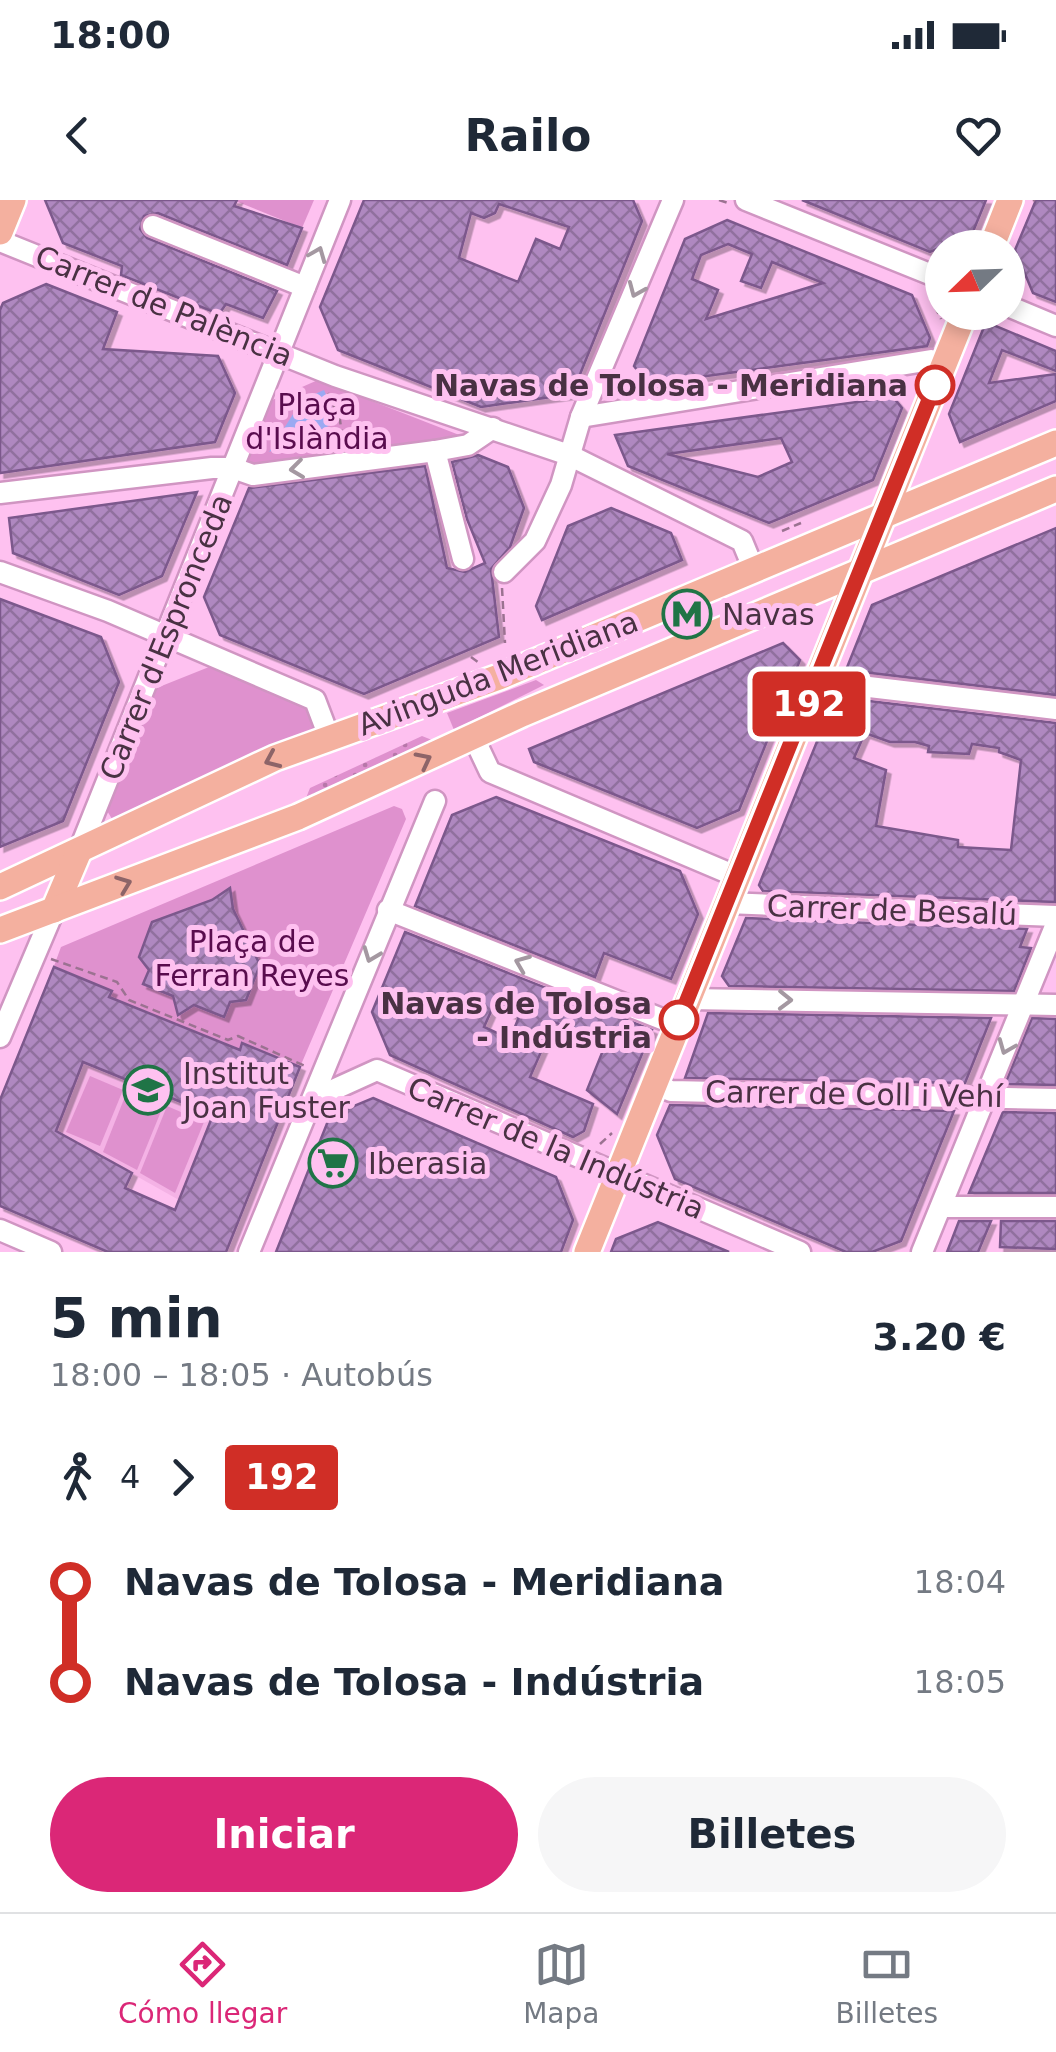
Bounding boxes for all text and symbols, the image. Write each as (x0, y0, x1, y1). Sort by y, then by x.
text: 18:00 (50, 13, 171, 57)
icon: back (50, 108, 105, 163)
icon: heart (951, 108, 1006, 163)
text: Railo (465, 109, 591, 162)
north arrow (925, 230, 1025, 330)
map controls (925, 230, 1025, 330)
street label: Carrer de Palència (30, 238, 298, 374)
one-way arrow (307, 246, 327, 263)
one-way arrow (627, 280, 647, 298)
marker: Navas de Tolosa - Meridiana (916, 366, 954, 404)
place label: Navas de Tolosa - Meridiana (434, 368, 908, 403)
park label: Plaça d'Islàndia (245, 387, 389, 456)
one-way arrow (289, 458, 306, 479)
street label: Carrer d'Espronceda (93, 489, 239, 785)
metro station icon: Navas (661, 588, 713, 640)
place label: Navas (722, 597, 815, 632)
street label: Avinguda Meridiana (353, 603, 643, 743)
line badge: 192 (752, 672, 866, 736)
text: 192 (772, 684, 846, 724)
one-way arrow (264, 748, 282, 768)
one-way arrow (414, 753, 432, 772)
one-way arrow (115, 876, 132, 896)
street label: Carrer de Besalú (766, 888, 1018, 932)
park label: Plaça de Ferran Reyes (155, 924, 349, 993)
one-way arrow (362, 946, 383, 963)
one-way arrow (514, 954, 531, 974)
place label: Navas de Tolosa - Indústria (380, 986, 652, 1055)
one-way arrow (778, 989, 794, 1011)
marker: Navas de Tolosa - Indústria (660, 1001, 698, 1039)
one-way arrow (998, 1037, 1018, 1055)
place label: Institut Joan Fuster (181, 1056, 351, 1125)
school or university icon: Institut Joan Fuster (122, 1064, 174, 1116)
street label: Carrer de la Indústria (402, 1070, 710, 1226)
street label: Carrer de Coll i Vehí (705, 1074, 1005, 1114)
supermarket icon: Iberasia (307, 1137, 359, 1189)
place label: Iberasia (368, 1146, 487, 1181)
text: 5 min (50, 1286, 223, 1350)
text: 3.20 € (873, 1315, 1006, 1359)
text: 18:00 – 18:05 · Autobús (50, 1356, 433, 1394)
icon: walk (50, 1450, 105, 1505)
icon: forward (155, 1450, 210, 1505)
text: 192 (245, 1457, 318, 1497)
text: 4 (120, 1458, 140, 1496)
text: Navas de Tolosa - Meridiana (124, 1560, 724, 1604)
text: 18:04 (914, 1563, 1006, 1601)
text: Navas de Tolosa - Indústria (124, 1660, 704, 1704)
text: 18:05 (914, 1663, 1006, 1701)
button: Iniciar (50, 1777, 518, 1892)
button: Billetes (538, 1777, 1006, 1892)
tab: Cómo llegar (118, 1937, 287, 2030)
tab: Mapa (523, 1937, 599, 2030)
tab: Billetes (835, 1937, 938, 2030)

